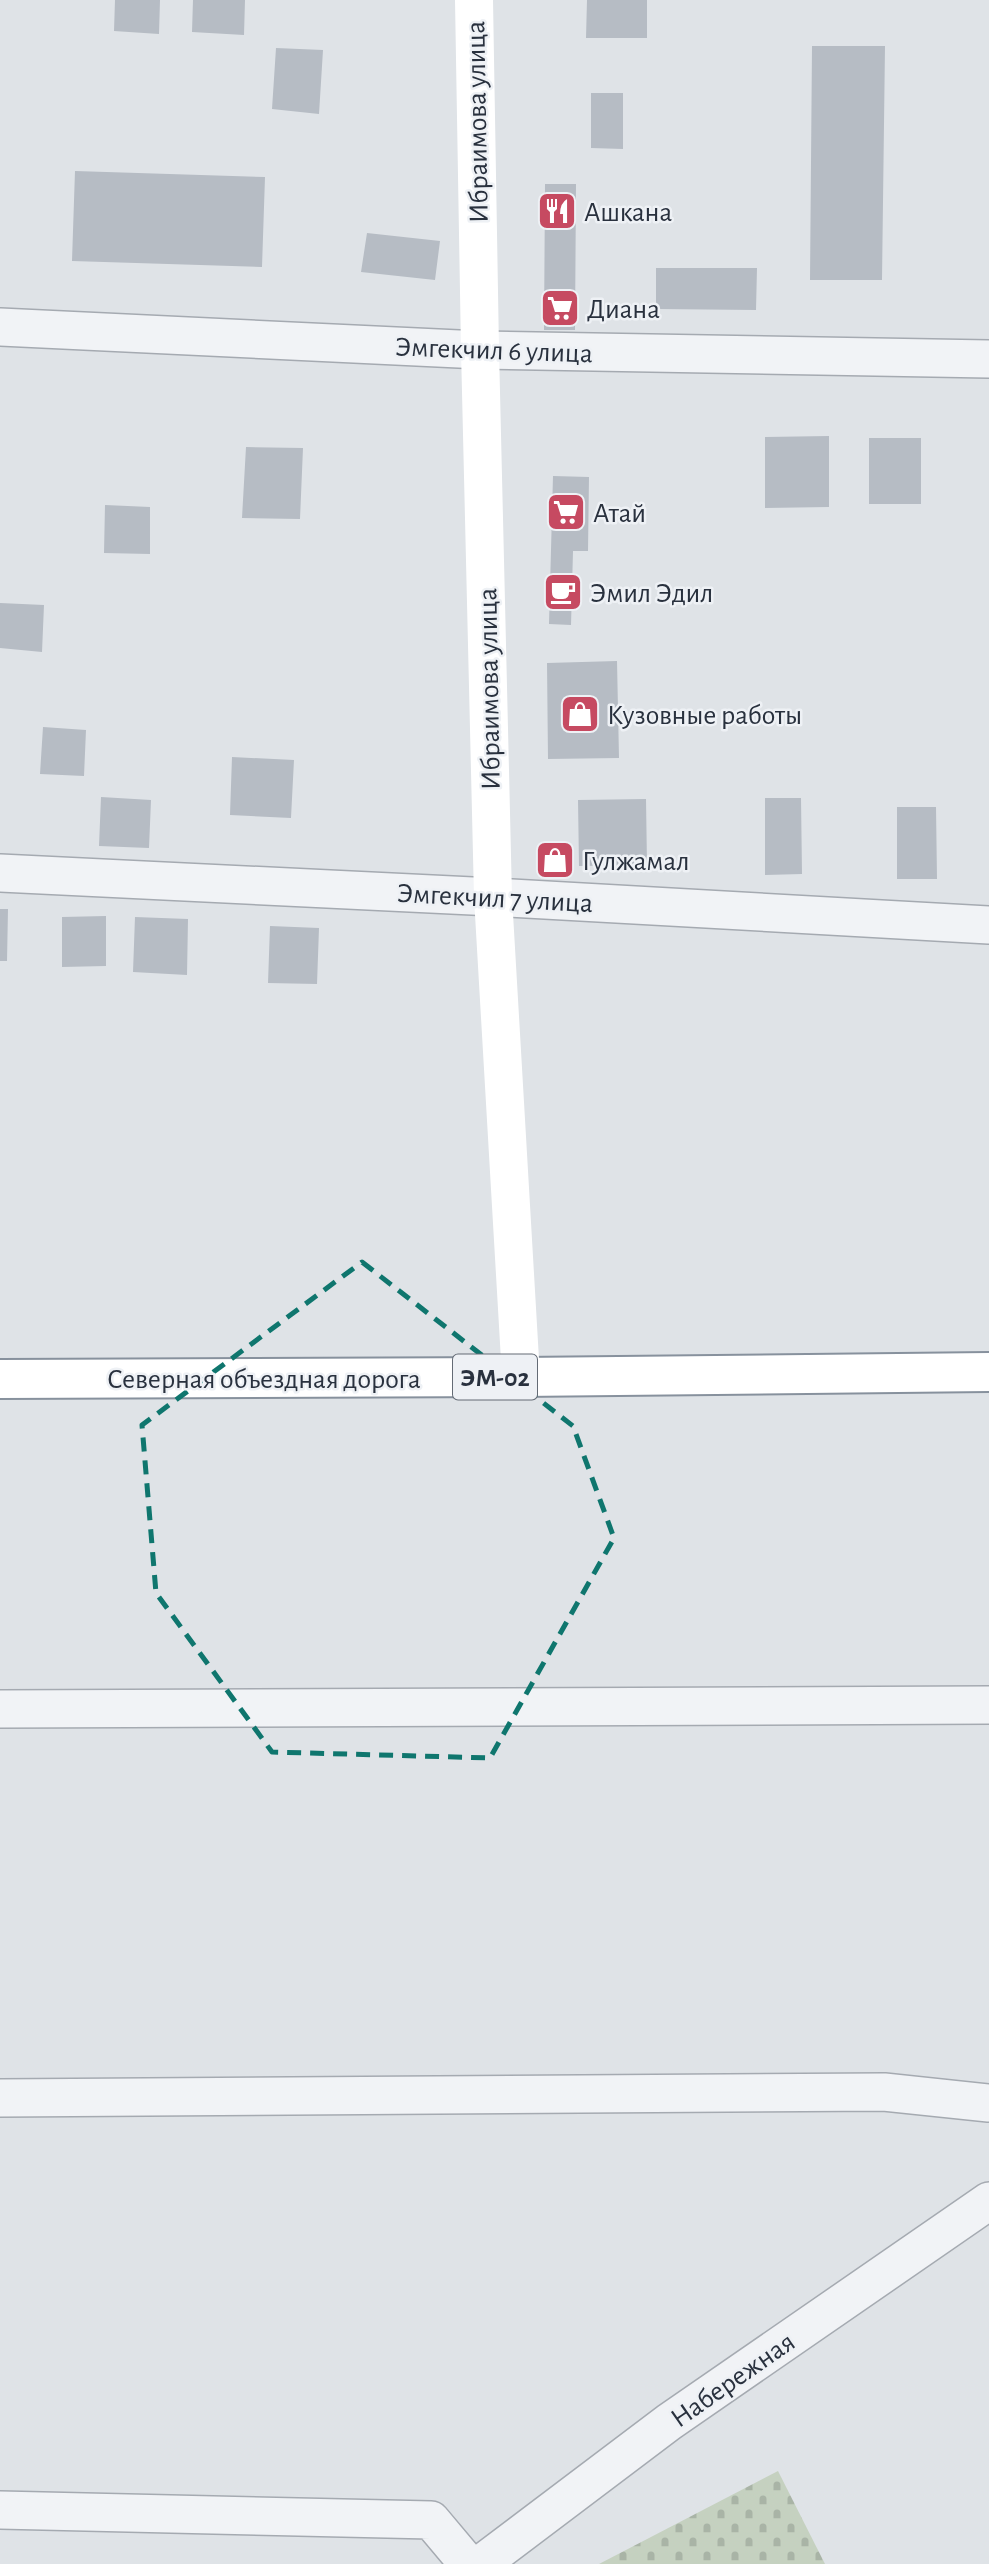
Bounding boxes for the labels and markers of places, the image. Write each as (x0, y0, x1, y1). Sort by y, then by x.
restaurant icon: Ашкана (536, 190, 578, 232)
place label: Ашкана (584, 199, 673, 227)
supermarket icon: Диана (539, 287, 581, 329)
place label: Диана (587, 296, 660, 324)
supermarket icon: Атай (545, 491, 587, 533)
place label: Атай (593, 500, 646, 528)
cafe icon: Эмил Эдил (542, 571, 584, 613)
place label: Эмил Эдил (590, 580, 713, 608)
shop icon: Кузовные работы (559, 693, 601, 735)
place label: Кузовные работы (607, 702, 802, 730)
shop icon: Гулжамал (534, 839, 576, 881)
place label: Гулжамал (582, 848, 690, 876)

